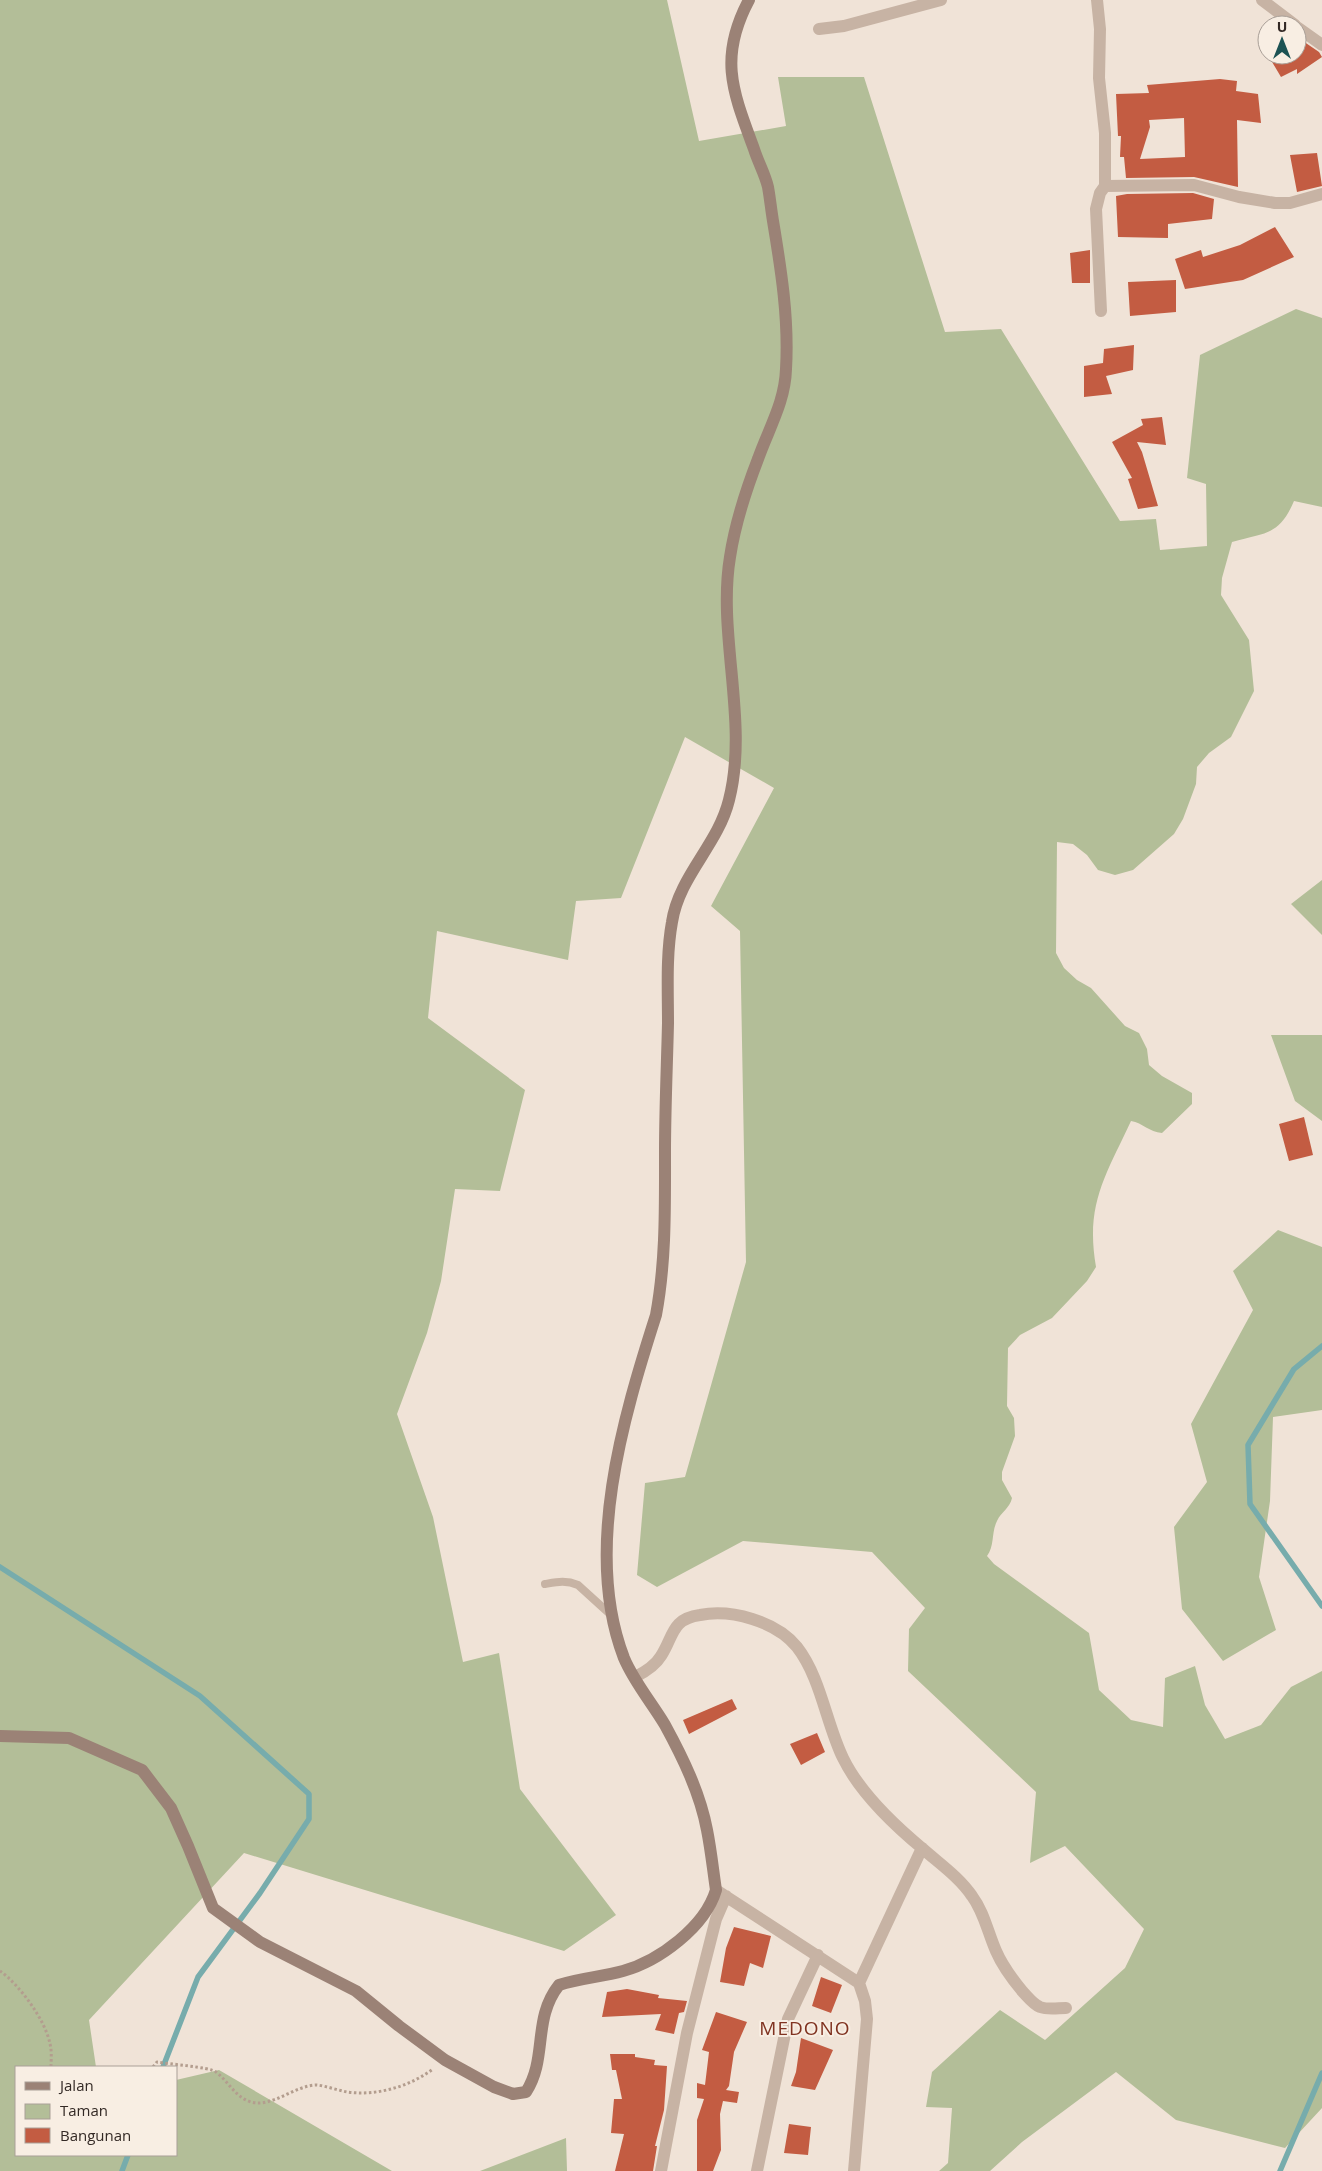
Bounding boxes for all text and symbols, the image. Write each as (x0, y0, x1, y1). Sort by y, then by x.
north arrow (1257, 15, 1307, 65)
text: U (1277, 17, 1287, 36)
district label: MEDONO (759, 2015, 851, 2041)
legend (15, 2066, 178, 2156)
text: Jalan (58, 2075, 94, 2095)
text: Taman (60, 2100, 108, 2120)
text: Bangunan (60, 2125, 131, 2145)

